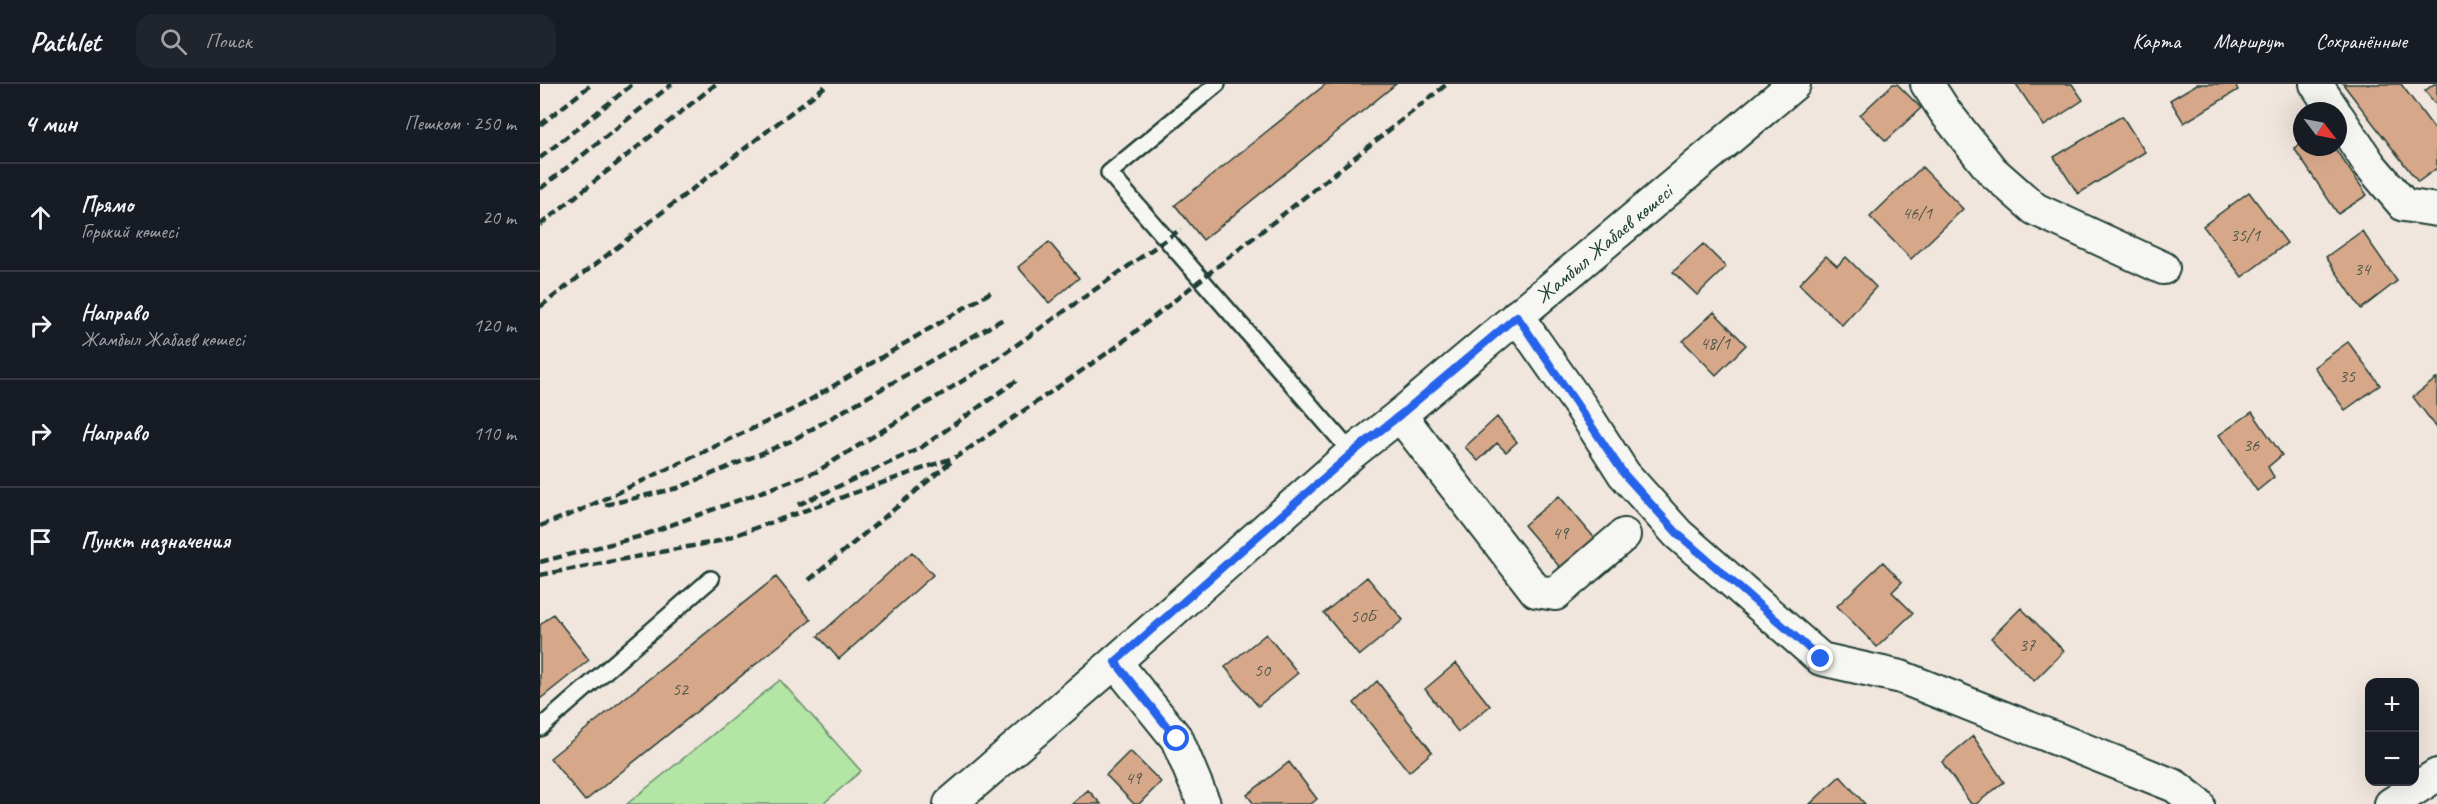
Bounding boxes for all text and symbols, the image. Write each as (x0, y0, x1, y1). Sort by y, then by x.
search box (136, 14, 556, 68)
text: Pathlet (30, 24, 100, 59)
icon: search (157, 25, 190, 58)
text: Поиск (205, 27, 252, 55)
text: Карта (2132, 28, 2181, 54)
text: Маршрут (2214, 28, 2283, 54)
text: Сохранённые (2316, 28, 2407, 54)
north arrow (2293, 102, 2347, 156)
text: 4 мин (24, 107, 77, 140)
text: Пешком · 250 m (404, 111, 516, 136)
street label: Жамбыл Жабаев көшесі (1530, 177, 1680, 309)
text: Прямо (81, 191, 133, 219)
icon: ahead (24, 201, 57, 234)
house number: 46/1 (1902, 202, 1933, 224)
text: 20 m (482, 205, 516, 230)
text: Горький көшесі (81, 219, 178, 244)
house number: 35/1 (2230, 224, 2261, 246)
house number: 34 (2354, 258, 2372, 280)
text: Направо (81, 299, 148, 327)
icon: right (24, 309, 57, 342)
text: 120 m (473, 313, 516, 338)
text: Жамбыл Жабаев көшесі (81, 327, 244, 352)
house number: 48/1 (1700, 332, 1731, 354)
house number: 35 (2339, 365, 2356, 387)
icon: right (24, 417, 57, 450)
text: Направо (81, 419, 148, 447)
text: 110 m (473, 421, 516, 446)
house number: 36 (2243, 434, 2260, 456)
house number: 49 (1552, 522, 1570, 544)
icon: arrive (24, 525, 57, 558)
text: Пункт назначения (81, 527, 230, 555)
house number: 50Б (1350, 605, 1379, 627)
house number: 37 (2019, 634, 2036, 656)
route end (1807, 645, 1833, 671)
house number: 50 (1254, 659, 1272, 681)
house number: 52 (672, 678, 690, 700)
map controls (2365, 678, 2419, 786)
button: + (2365, 678, 2419, 732)
route start (1163, 725, 1189, 751)
button: − (2365, 732, 2419, 786)
house number: 49 (1125, 767, 1143, 789)

